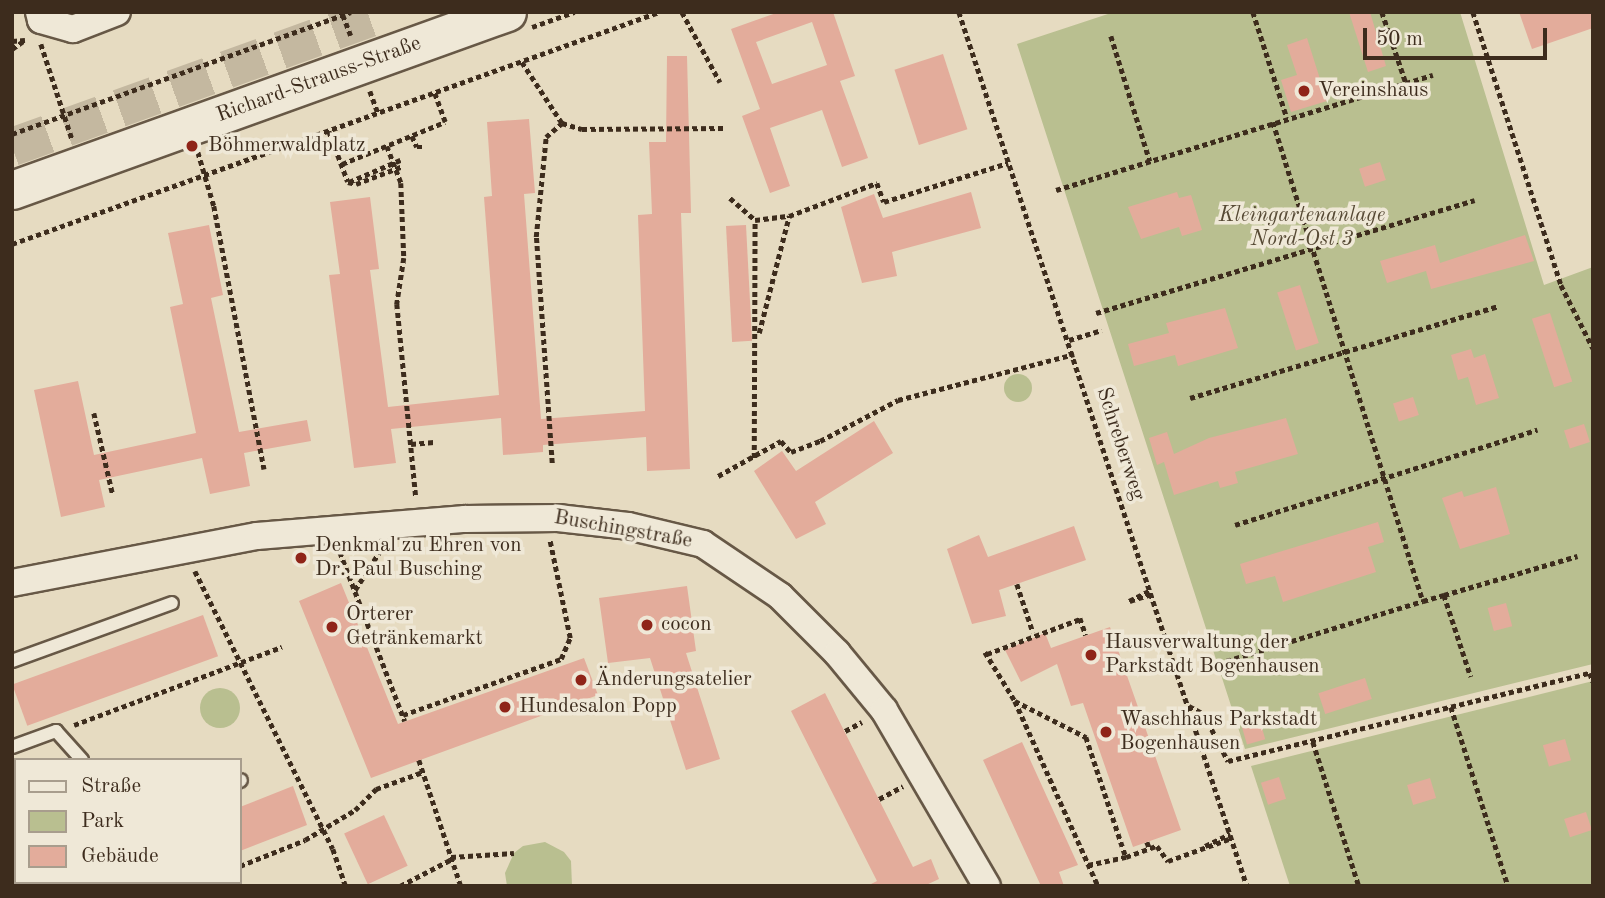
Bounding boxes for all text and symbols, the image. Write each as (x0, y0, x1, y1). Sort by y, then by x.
scale bar (1367, 14, 1551, 58)
text: 50 m (1376, 29, 1423, 50)
street label: Richard-Strauss-Straße (213, 31, 425, 129)
place label: Vereinshaus (1318, 78, 1428, 104)
marker: Vereinshaus (1296, 83, 1312, 99)
place label: Böhmerwaldplatz (208, 133, 365, 159)
marker: Böhmerwaldplatz (182, 136, 202, 156)
park label: Kleingartenanlage Nord-Ost 3 (1219, 203, 1385, 253)
street label: Schreberweg (1090, 384, 1150, 504)
street label: Buschingstraße (552, 505, 694, 555)
place label: Denkmal zu Ehren von Dr. Paul Busching (315, 533, 522, 583)
marker: Denkmal zu Ehren von Dr. Paul Busching (293, 550, 309, 566)
place label: Orterer Getränkemarkt (346, 602, 483, 652)
place label: cocon (661, 612, 711, 638)
marker: cocon (639, 617, 655, 633)
marker: Orterer Getränkemarkt (324, 619, 340, 635)
place label: Hausverwaltung der Parkstadt Bogenhausen (1105, 630, 1320, 680)
marker: Hausverwaltung der Parkstadt Bogenhausen (1083, 647, 1099, 663)
place label: Änderungsatelier (595, 667, 752, 693)
marker: Änderungsatelier (573, 672, 589, 688)
place label: Hundesalon Popp (519, 694, 677, 720)
marker: Hundesalon Popp (497, 699, 513, 715)
place label: Waschhaus Parkstadt Bogenhausen (1120, 707, 1317, 757)
marker: Waschhaus Parkstadt Bogenhausen (1098, 724, 1114, 740)
legend (14, 758, 242, 884)
text: Straße (81, 776, 141, 797)
text: Park (81, 811, 124, 832)
text: Gebäude (81, 846, 159, 867)

